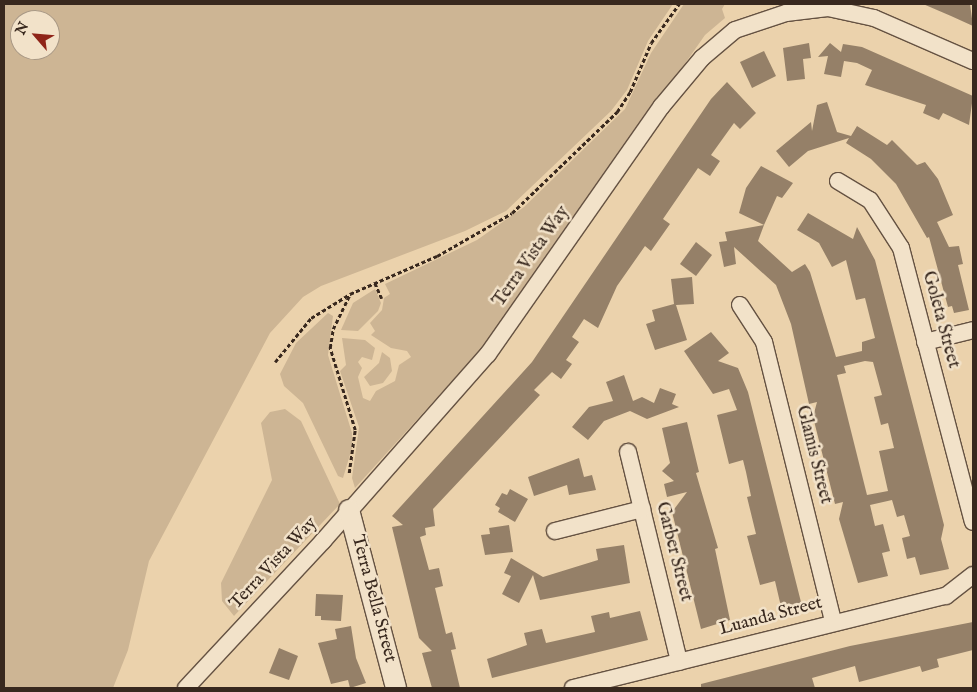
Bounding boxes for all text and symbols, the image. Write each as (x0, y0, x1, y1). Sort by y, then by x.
north arrow (10, 10, 60, 60)
text: N (12, 19, 33, 38)
street label: Terra Vista Way (489, 202, 575, 312)
street label: Goleta Street (917, 269, 963, 371)
street label: Glamis Street (790, 404, 836, 506)
street label: Garber Street (650, 500, 696, 604)
street label: Terra Vista Way (226, 513, 322, 615)
street label: Terra Bella Street (346, 533, 400, 665)
street label: Luanda Street (717, 593, 825, 641)

